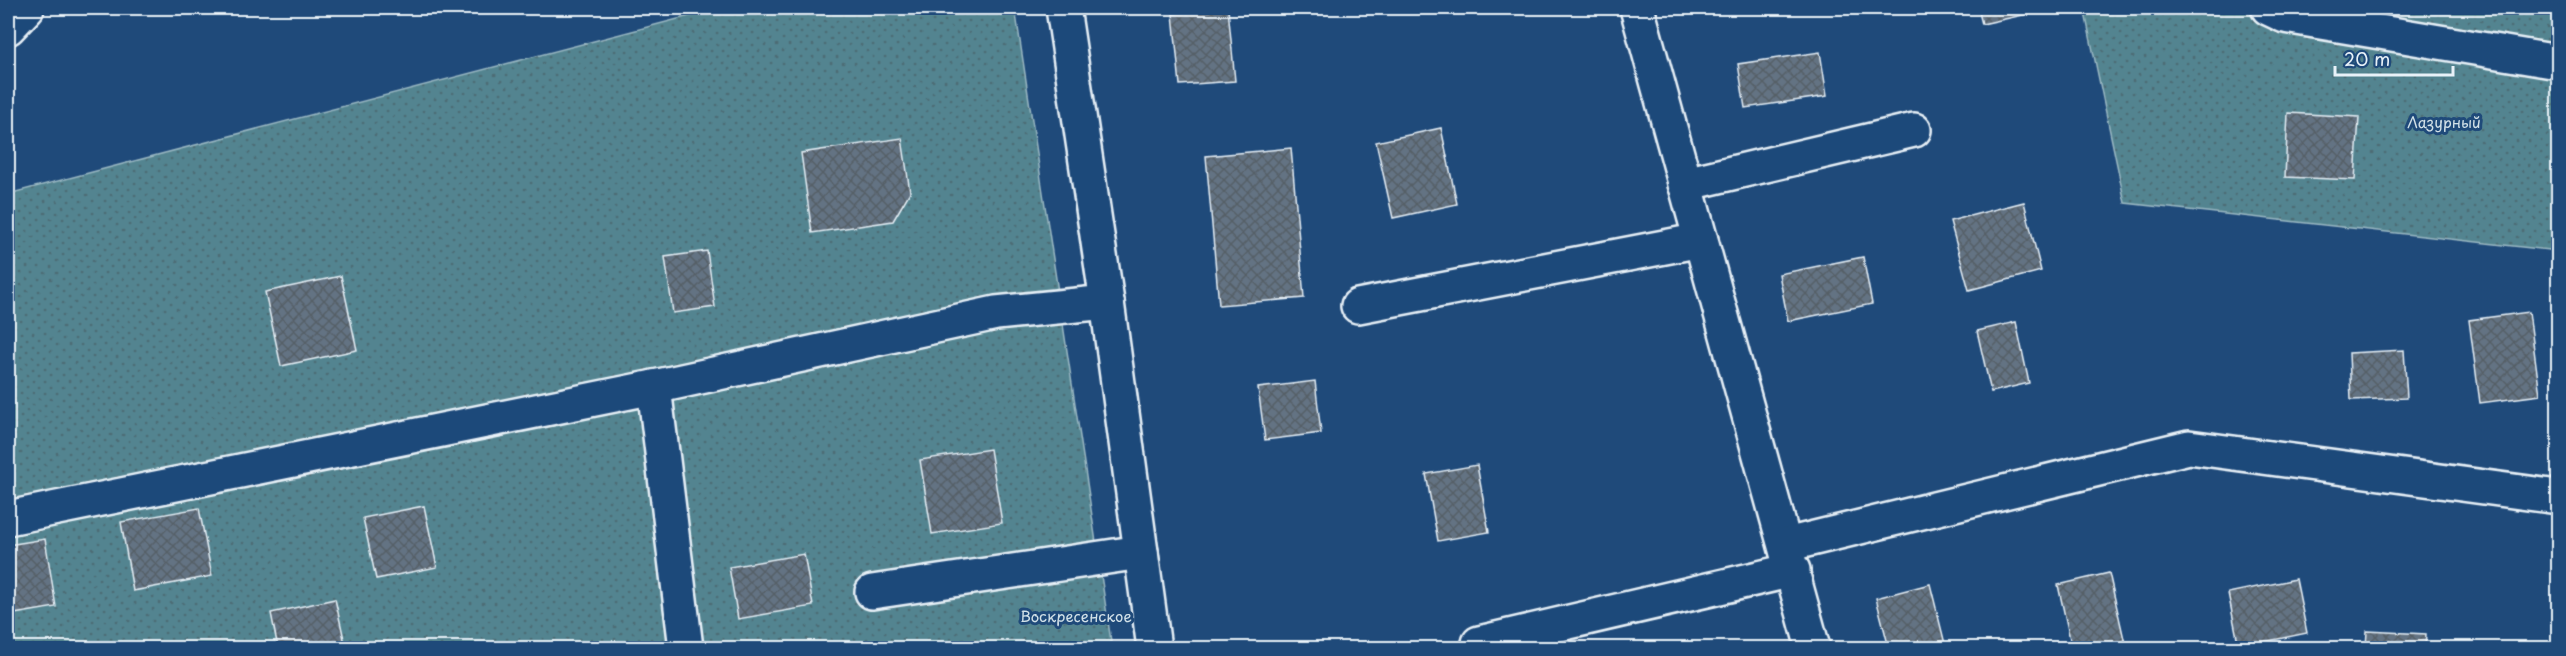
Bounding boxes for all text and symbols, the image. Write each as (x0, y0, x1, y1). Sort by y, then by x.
scale bar (2335, 39, 2454, 77)
text: 20 m (2344, 45, 2390, 72)
park label: Лазурный (2407, 110, 2481, 133)
park label: Воскресенское (1020, 604, 1132, 627)

